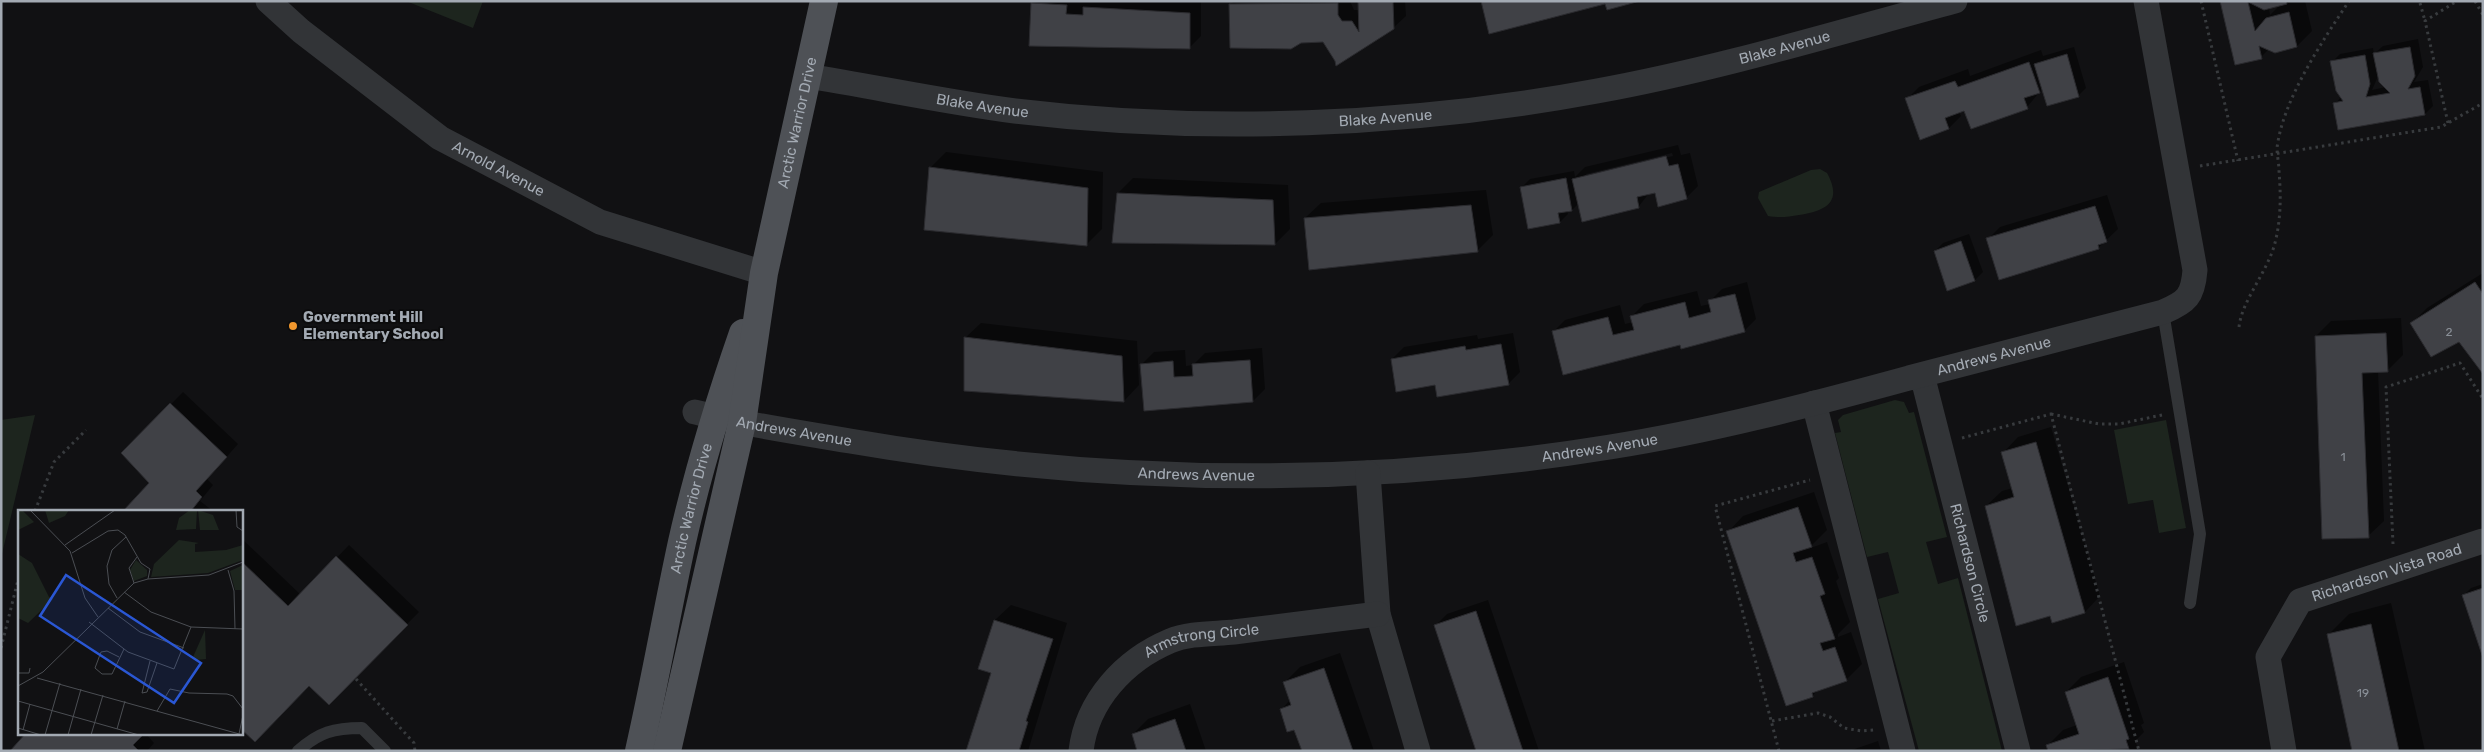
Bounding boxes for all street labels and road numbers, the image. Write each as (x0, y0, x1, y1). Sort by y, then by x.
street label: Blake Avenue (1737, 27, 1832, 68)
street label: Arctic Warrior Drive (774, 55, 820, 190)
street label: Blake Avenue (935, 90, 1030, 122)
street label: Blake Avenue (1338, 105, 1433, 130)
street label: Arnold Avenue (449, 137, 548, 200)
street label: Andrews Avenue (1935, 333, 2053, 379)
street label: Andrews Avenue (735, 413, 853, 450)
street label: Andrews Avenue (1541, 430, 1659, 466)
street label: Arctic Warrior Drive (667, 441, 716, 575)
street label: Andrews Avenue (1137, 464, 1255, 485)
street label: Richardson Circle (1946, 502, 1994, 624)
street label: Richardson Vista Road (2309, 540, 2464, 606)
street label: Armstrong Circle (1140, 620, 1260, 662)

